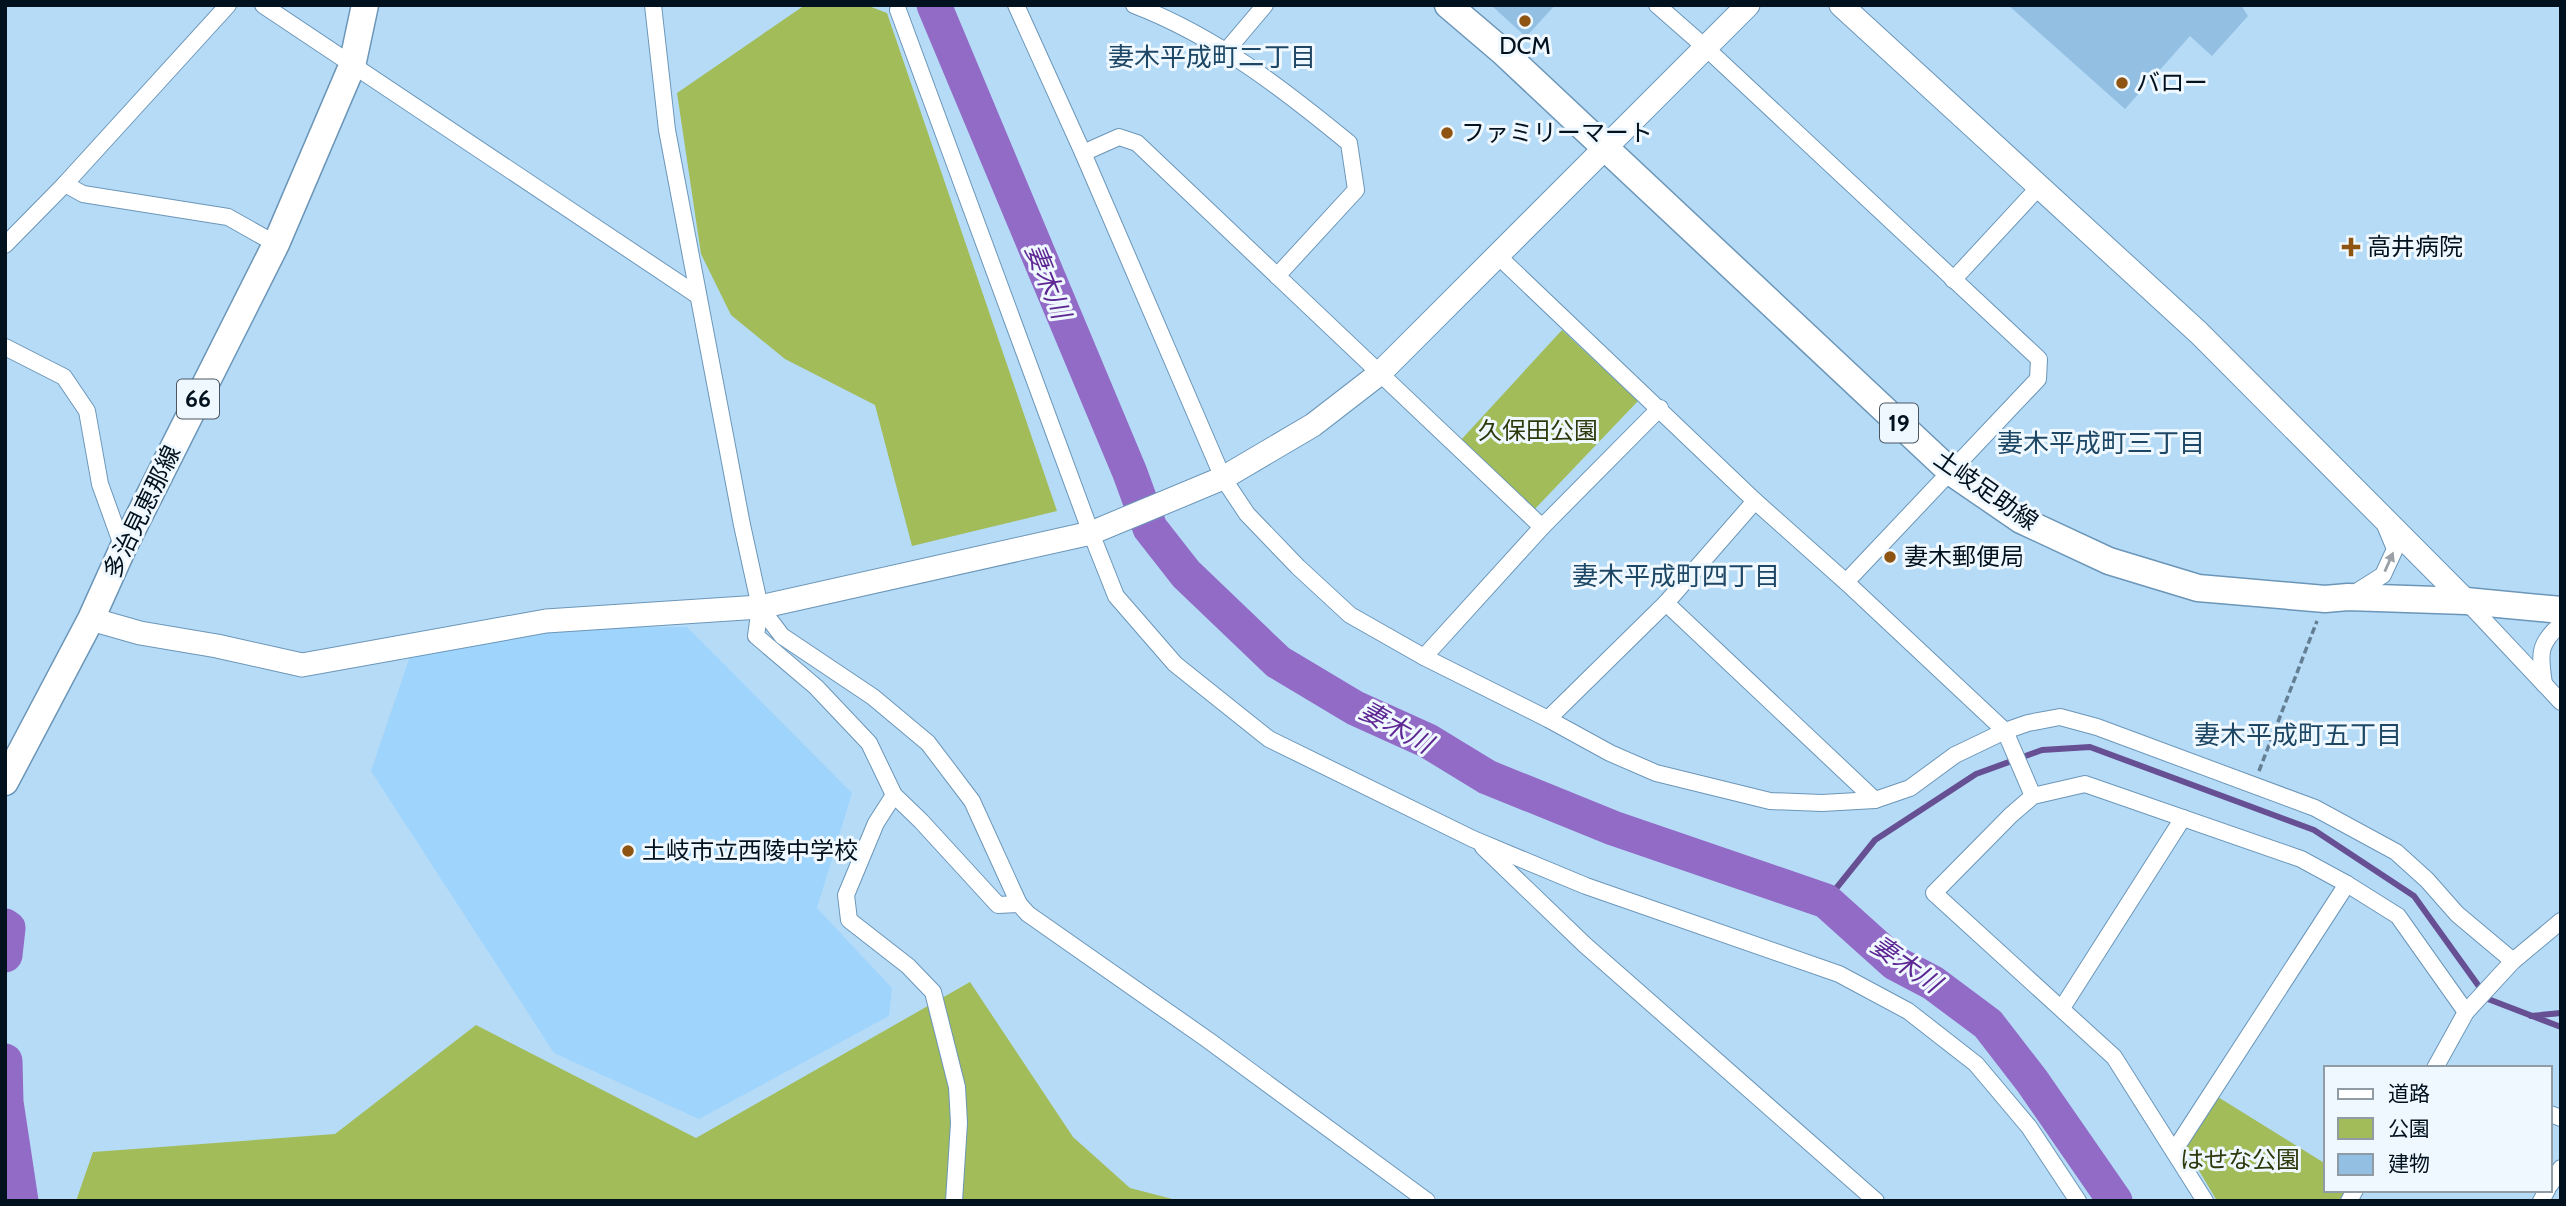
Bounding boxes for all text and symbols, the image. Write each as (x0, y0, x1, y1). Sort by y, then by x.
marker: DCM (1517, 13, 1533, 29)
place label: DCM (1499, 31, 1551, 60)
district label: 妻木平成町二丁目 (1108, 41, 1316, 73)
place label: バロー (2136, 68, 2208, 97)
marker: バロー (2114, 75, 2130, 91)
place label: ファミリーマート (1461, 118, 1653, 147)
marker: ファミリーマート (1439, 125, 1455, 141)
place label: 高井病院 (2367, 232, 2463, 261)
marker: 高井病院 (2341, 237, 2361, 257)
water label: 妻木川 (1019, 239, 1079, 326)
road number: 66 (177, 380, 219, 418)
road number: 19 (1880, 404, 1918, 442)
park label: 久保田公園 (1478, 416, 1598, 445)
district label: 妻木平成町三丁目 (1997, 427, 2205, 459)
street label: 多治見恵那線 (97, 441, 186, 583)
street label: 土岐足助線 (1929, 443, 2044, 536)
place label: 妻木郵便局 (1904, 542, 2024, 571)
marker: 妻木郵便局 (1882, 549, 1898, 565)
one-way arrow (2383, 552, 2395, 572)
district label: 妻木平成町四丁目 (1572, 560, 1780, 592)
water label: 妻木川 (1354, 694, 1440, 761)
district label: 妻木平成町五丁目 (2194, 719, 2402, 751)
place label: 土岐市立西陵中学校 (642, 836, 858, 865)
marker: 土岐市立西陵中学校 (620, 843, 636, 859)
water label: 妻木川 (1865, 929, 1950, 1001)
legend (2324, 1066, 2552, 1192)
text: 道路 (2388, 1081, 2430, 1106)
text: 公園 (2388, 1116, 2430, 1141)
park label: はせな公園 (2180, 1145, 2300, 1174)
text: 建物 (2388, 1151, 2430, 1176)

